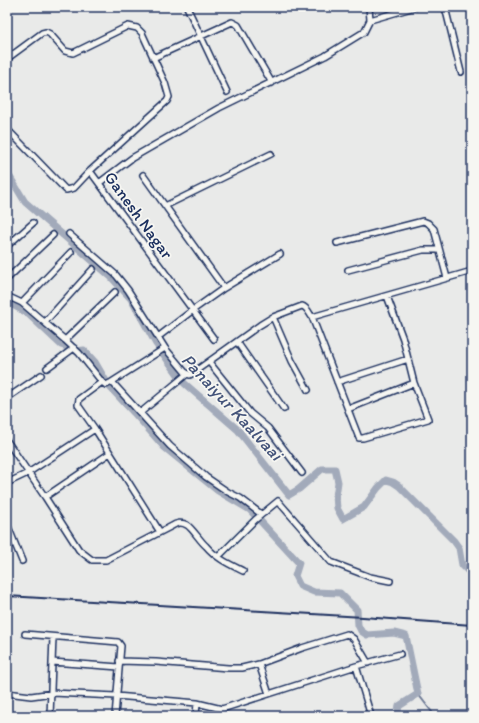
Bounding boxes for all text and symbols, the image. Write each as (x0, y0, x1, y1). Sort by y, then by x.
street label: Ganesh Nagar (101, 167, 178, 263)
water label: Panaiyur Kaalvaai (177, 349, 289, 467)

